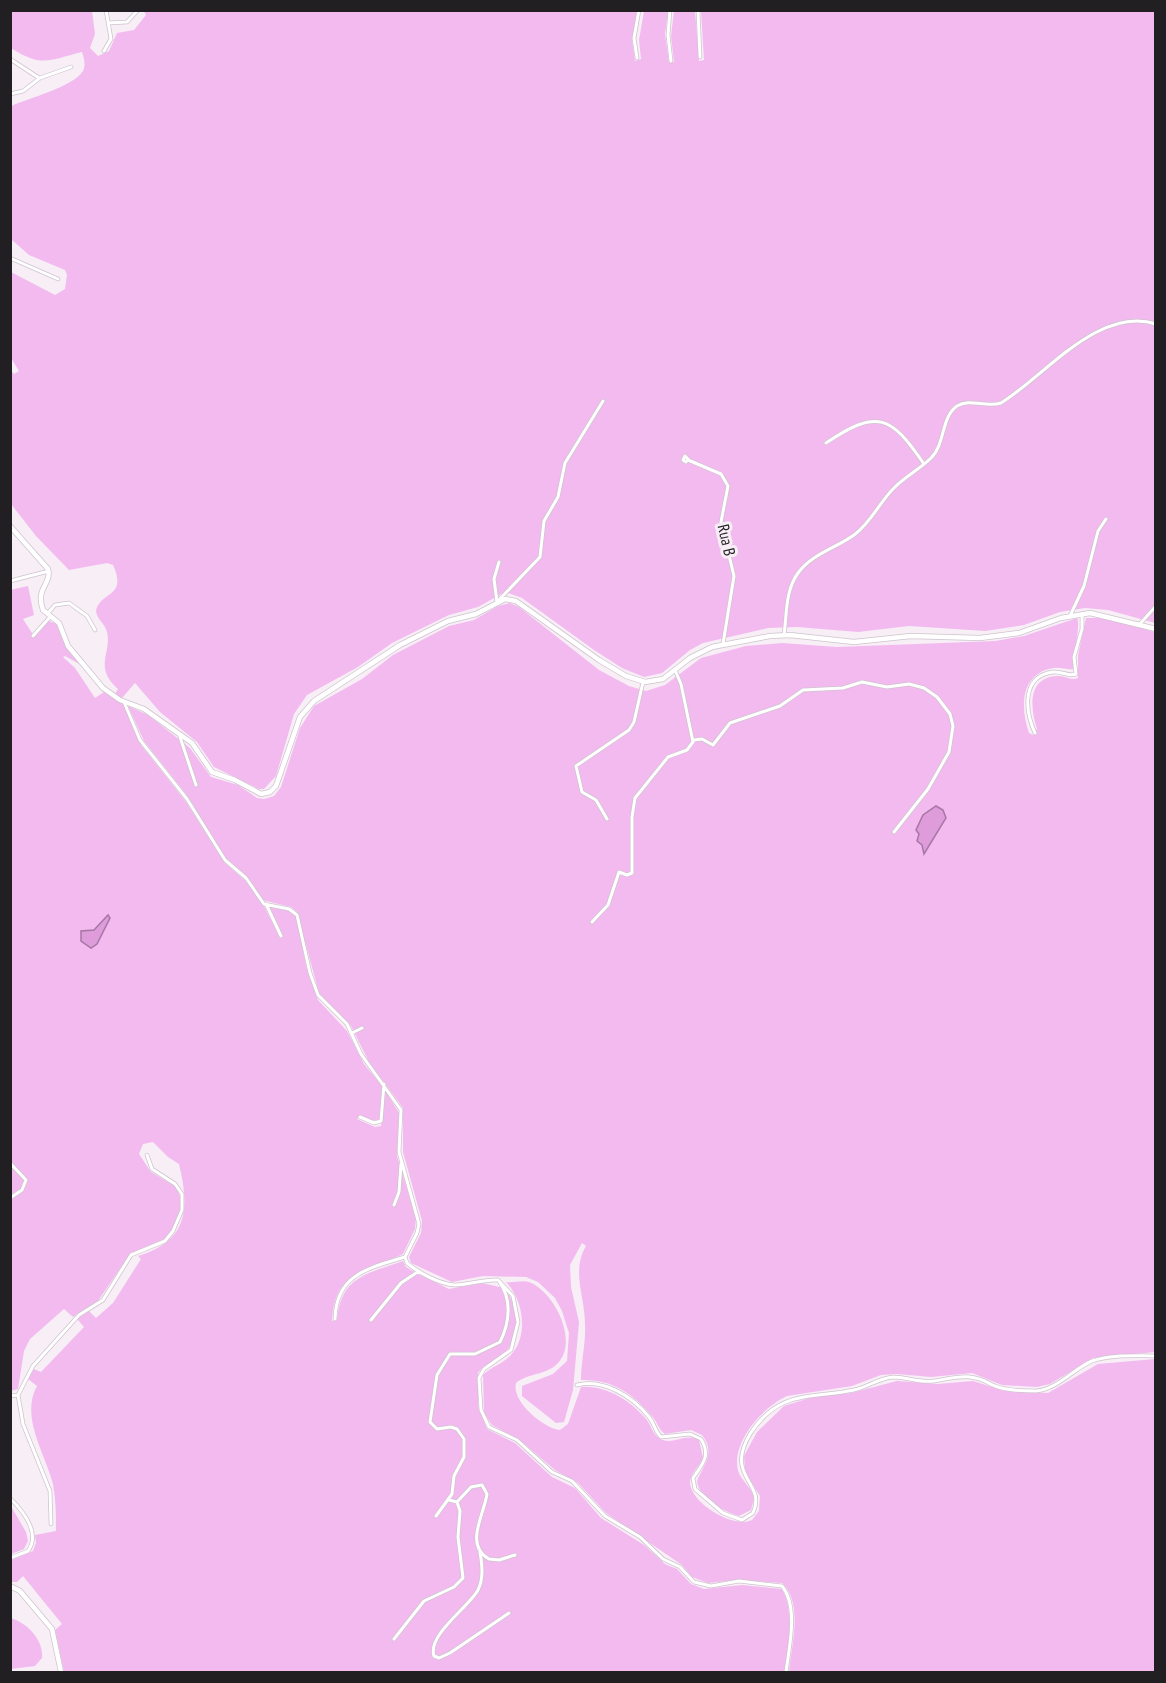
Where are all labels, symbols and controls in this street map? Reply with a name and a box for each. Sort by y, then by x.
street label: Rua B [714,522,740,558]

